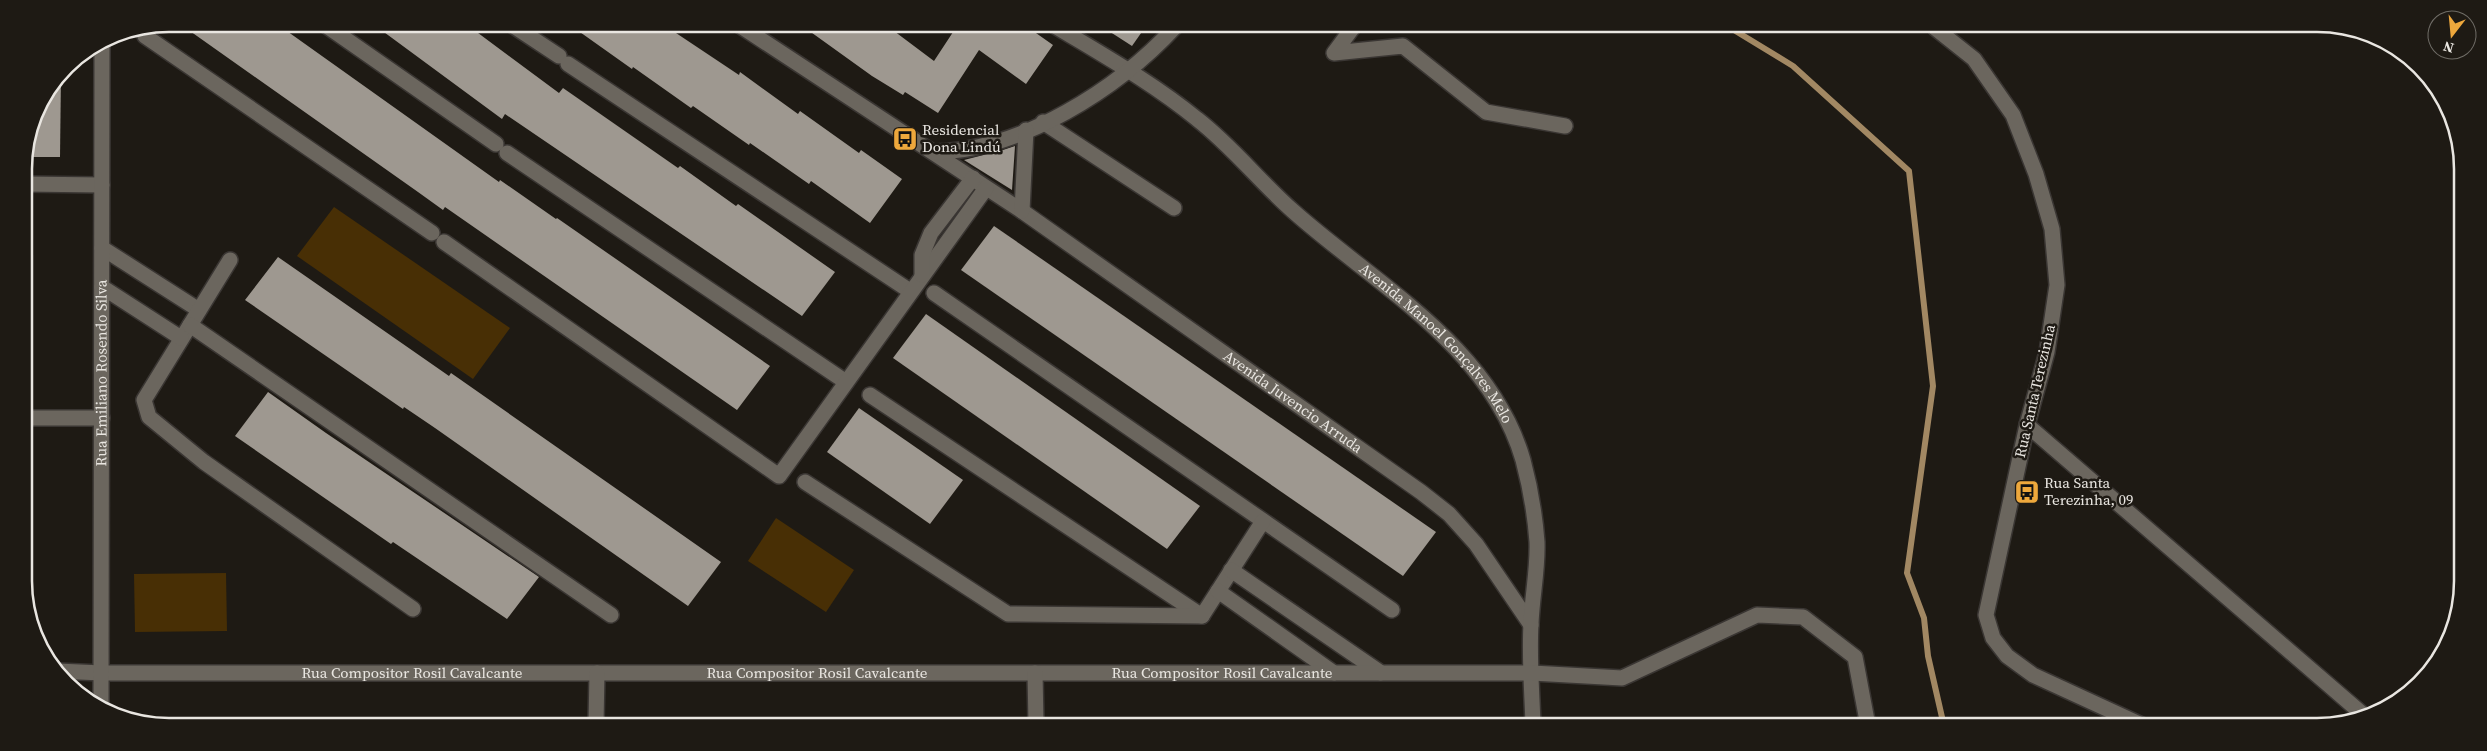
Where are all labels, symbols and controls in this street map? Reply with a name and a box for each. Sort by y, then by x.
north arrow [2427,10,2477,60]
text: N [2441,36,2456,59]
place label: Residencial Dona Lindú [922,119,1001,157]
bus stop icon: Residencial Dona Lindú [892,126,918,152]
street label: Avenida Manoel Gonçalves Melo [1355,258,1518,427]
street label: Rua Emiliano Rosendo Silva [90,279,112,466]
street label: Rua Santa Terezinha [2009,322,2060,460]
street label: Avenida Juvencio Arruda [1219,345,1367,458]
place label: Rua Santa Terezinha, 09 [2044,472,2134,510]
bus stop icon: Rua Santa Terezinha, 09 [2014,479,2040,505]
street label: Rua Compositor Rosil Cavalcante [301,662,523,683]
street label: Rua Compositor Rosil Cavalcante [706,662,928,683]
street label: Rua Compositor Rosil Cavalcante [1111,662,1333,683]

